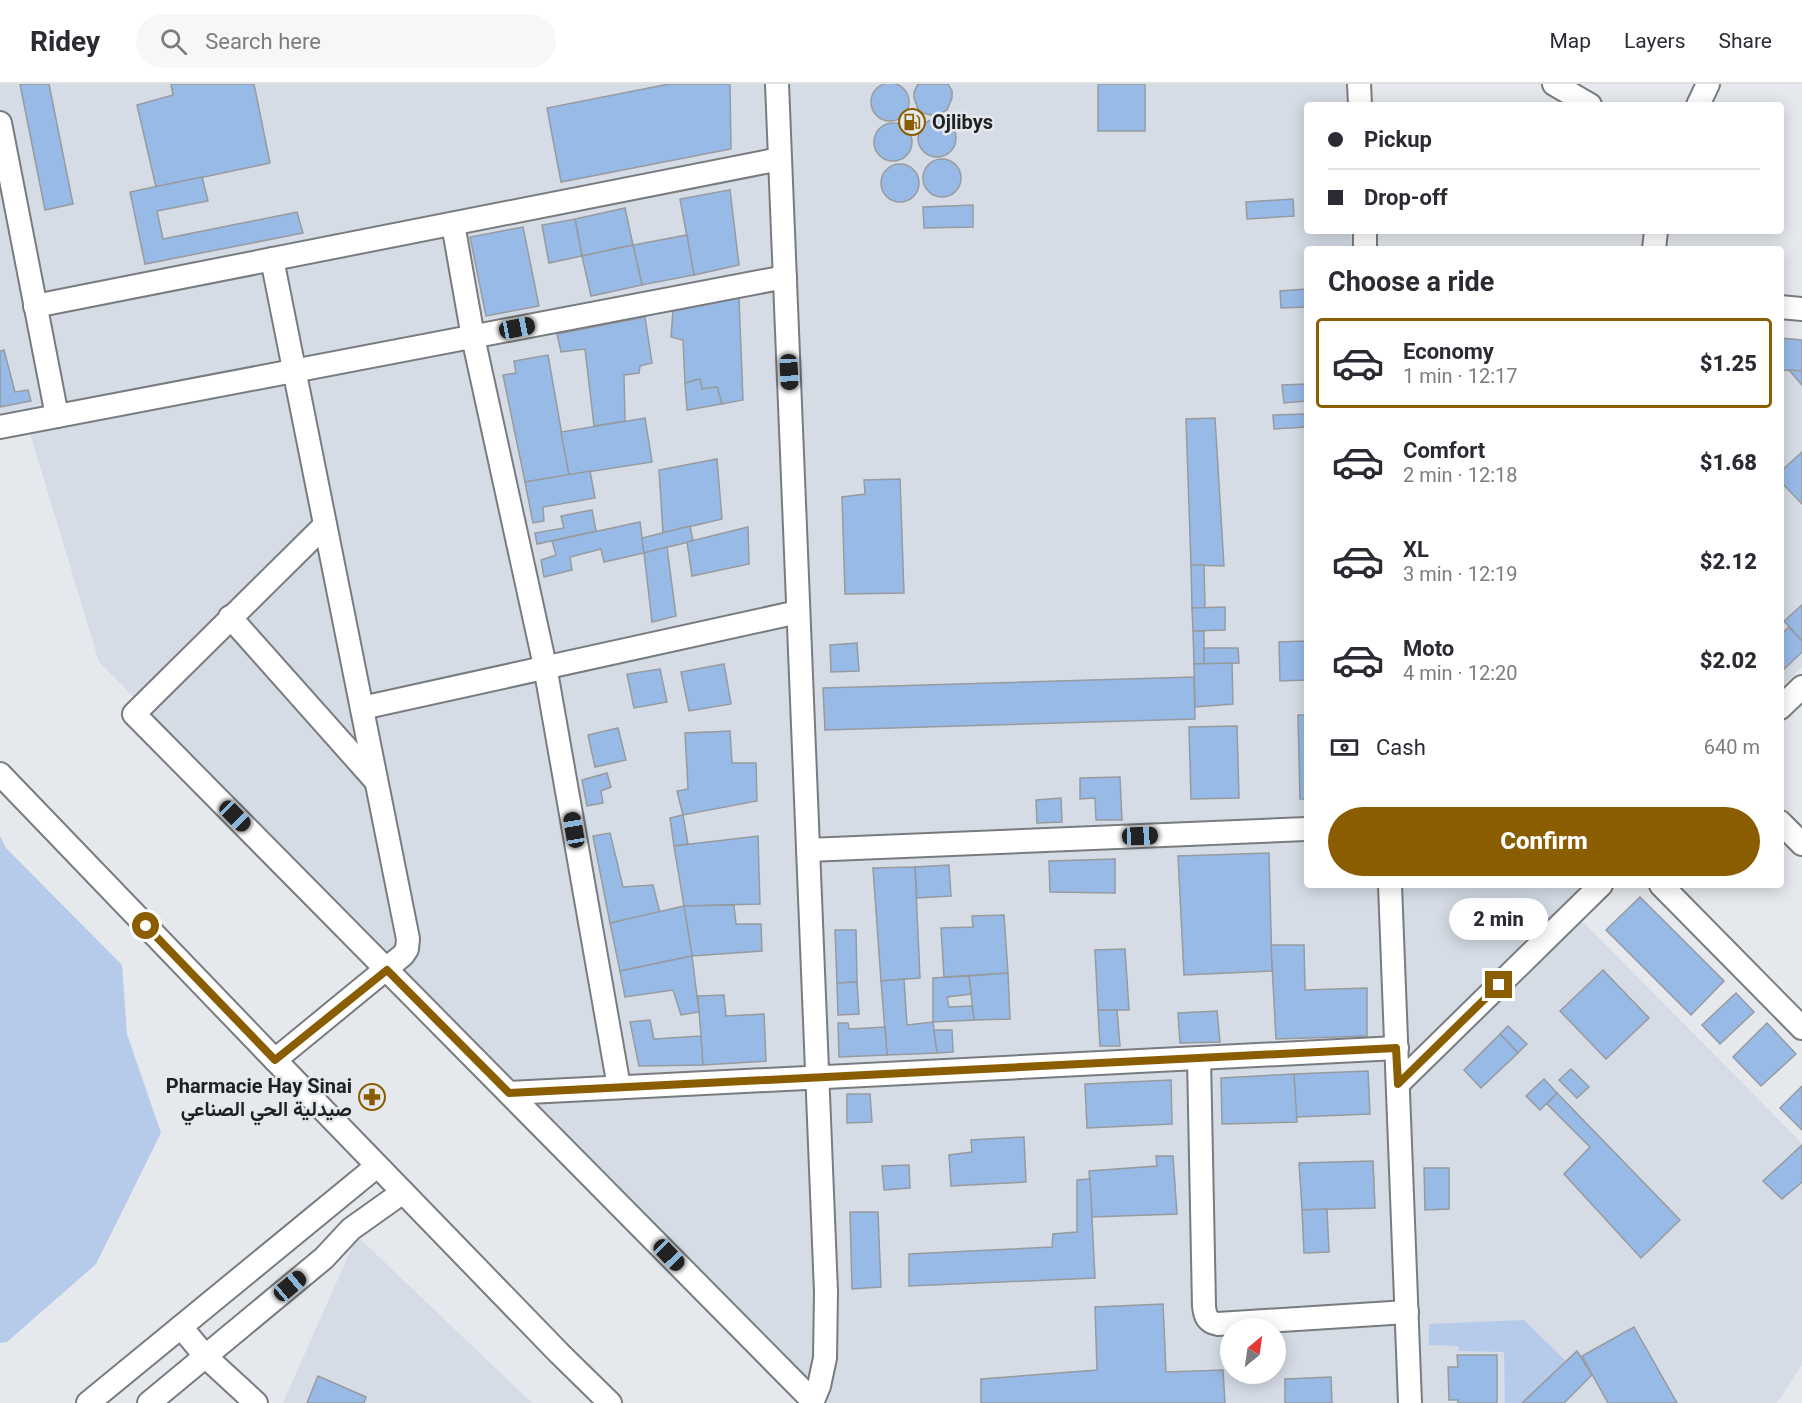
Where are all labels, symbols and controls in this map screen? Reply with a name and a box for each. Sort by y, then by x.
search box [136,14,556,68]
text: Ridey [30,25,100,58]
icon: search [157,25,190,58]
text: Search here [205,29,321,54]
text: Map [1549,29,1591,53]
text: Layers [1624,29,1685,53]
text: Share [1718,29,1772,53]
fuel station icon: Ojlibys [897,107,927,137]
place label: Ojlibys [932,110,993,134]
text: Pickup [1364,127,1432,152]
text: Drop-off [1364,185,1448,210]
text: Choose a ride [1328,266,1494,298]
car [498,316,536,340]
icon: car [1331,336,1385,390]
text: Economy [1403,339,1494,364]
text: $1.25 [1700,351,1757,376]
car [779,354,799,390]
text: 1 min · 12:17 [1403,364,1518,388]
icon: car [1331,435,1385,489]
text: Comfort [1403,438,1485,463]
text: $1.68 [1700,450,1757,475]
text: 2 min · 12:18 [1403,463,1518,487]
icon: car [1331,534,1385,588]
text: XL [1403,537,1429,562]
text: $2.12 [1700,549,1757,574]
text: 3 min · 12:19 [1403,562,1518,586]
icon: car [1331,633,1385,687]
text: Moto [1403,636,1454,661]
text: $2.02 [1700,648,1757,673]
text: 4 min · 12:20 [1403,661,1518,685]
icon: cash [1328,731,1361,764]
text: Cash [1376,735,1426,760]
text: 640 m [1704,735,1760,759]
car [216,797,254,835]
button: Confirm [1328,807,1760,876]
car [562,811,586,849]
car [1122,826,1158,846]
callout: 2 min [1450,898,1549,940]
text: 2 min [1473,907,1524,931]
route start [132,912,159,939]
route end [1485,971,1512,998]
place label: Pharmacie Hay Sinai صيدلية الحي الصناعي [166,1074,352,1126]
pharmacy icon: Pharmacie Hay Sinai صيدلية الحي الصناعي [357,1082,387,1112]
car [650,1236,688,1274]
car [270,1268,310,1304]
north arrow [1220,1318,1286,1384]
map controls [1220,1318,1286,1384]

